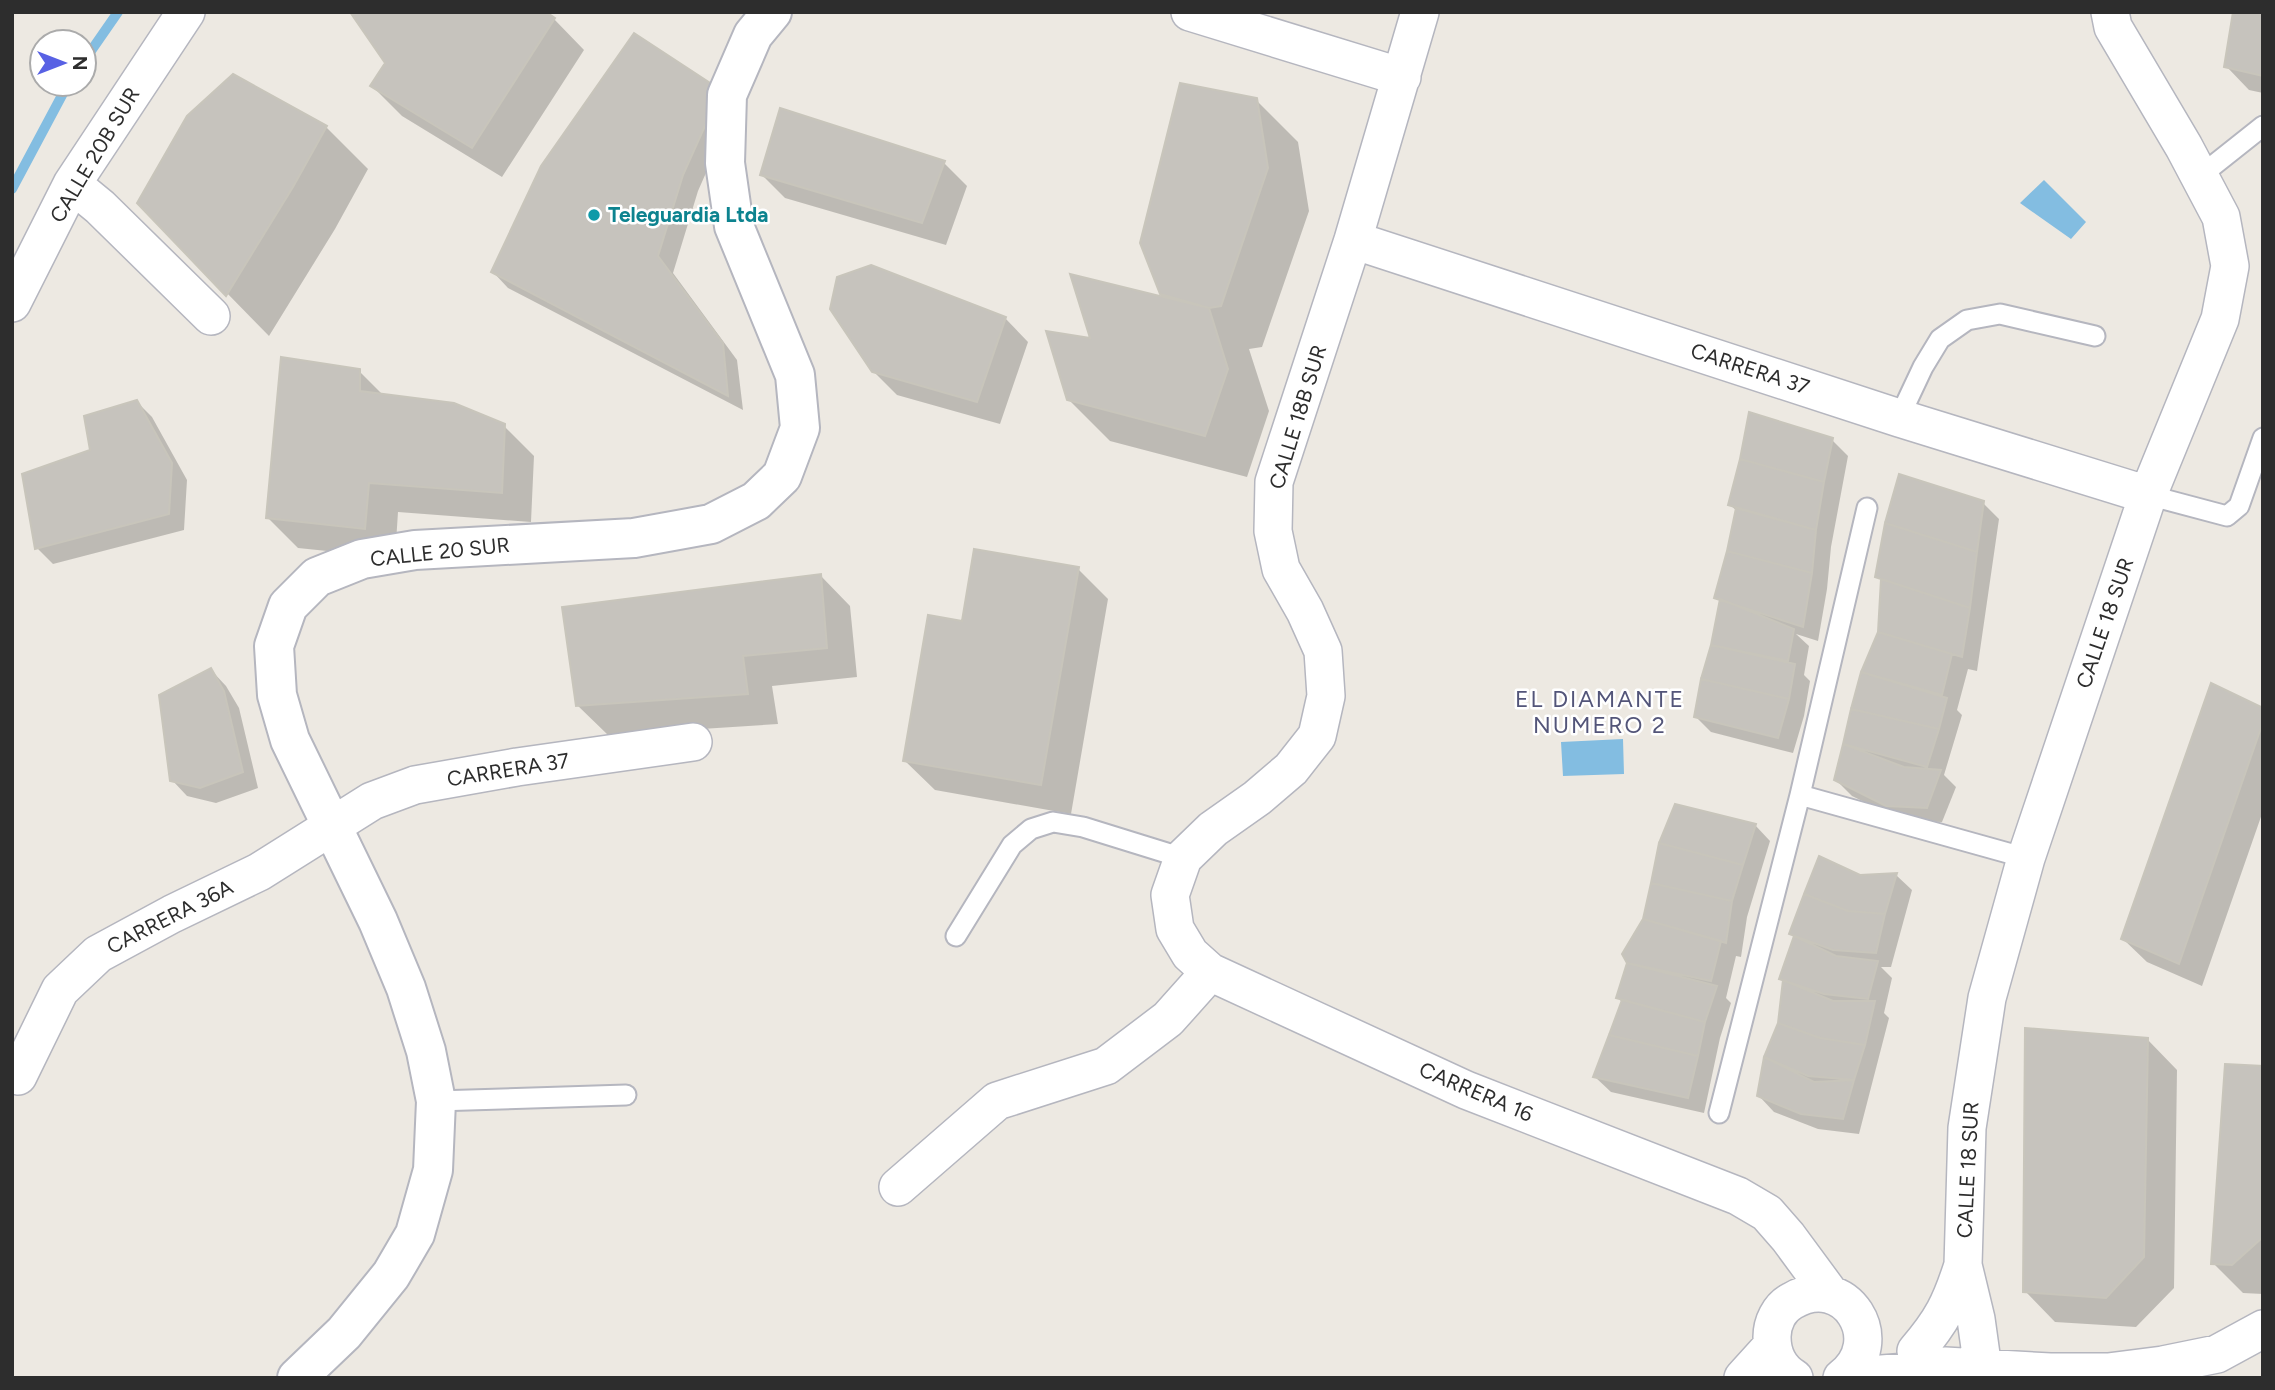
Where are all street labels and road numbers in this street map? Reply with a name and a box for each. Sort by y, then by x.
street label: CALLE 20B SUR [44,83,145,227]
street label: CARRERA 37 [1688,338,1813,399]
street label: CALLE 18B SUR [1264,342,1331,492]
street label: CALLE 20 SUR [369,532,511,571]
street label: CALLE 18 SUR [2070,554,2139,691]
street label: CARRERA 37 [445,748,571,792]
street label: CARRERA 36A [103,874,237,959]
street label: CARRERA 16 [1416,1056,1537,1127]
street label: CALLE 18 SUR [1951,1101,1984,1239]

